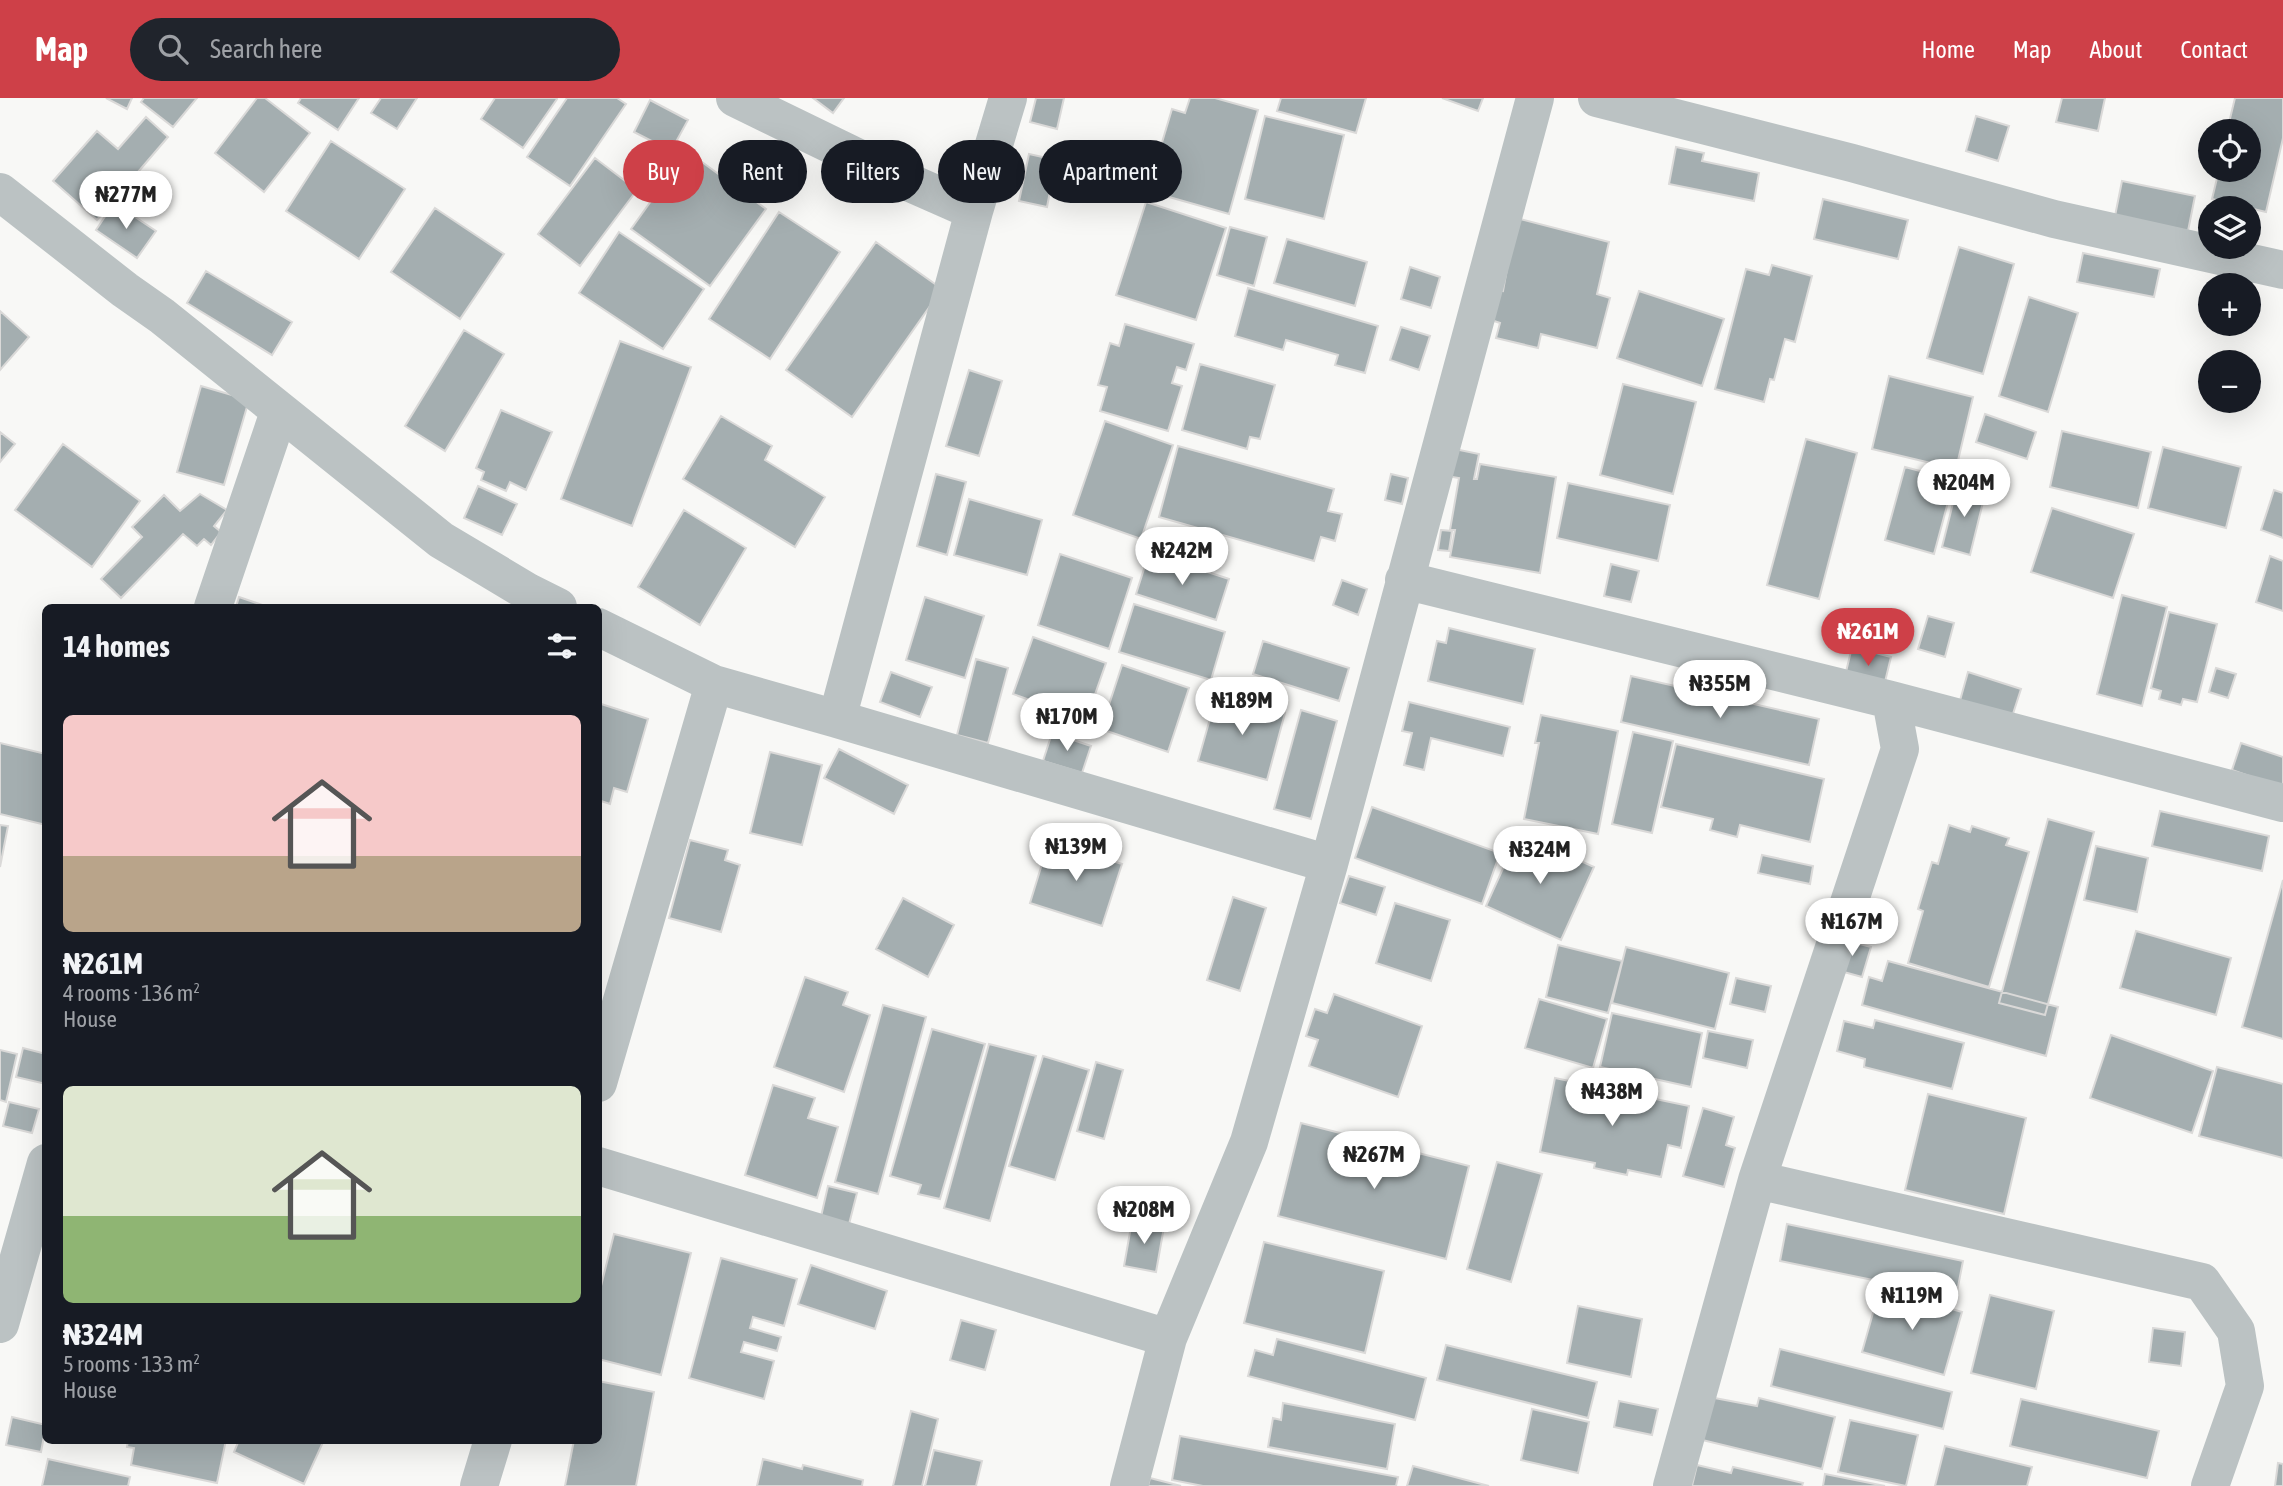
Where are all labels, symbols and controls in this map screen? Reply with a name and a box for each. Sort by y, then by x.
search box [130,18,620,81]
text: Map [35,30,88,68]
icon: search [154,30,192,68]
text: Search here [210,34,322,64]
text: Home [1921,36,1975,63]
text: Map [2013,36,2051,63]
text: About [2089,36,2142,63]
text: Contact [2180,36,2248,63]
map controls [2198,119,2261,413]
button: locate [2198,119,2261,182]
chip: Buy [623,140,704,203]
chip: Rent [718,140,807,203]
chip: Filters [821,140,924,203]
chip: New [938,140,1025,203]
chip: Apartment [1039,140,1182,203]
pin: ₦277M [77,172,175,231]
text: ₦277M [95,181,157,207]
button: layers [2198,196,2261,259]
button: + [2198,273,2261,336]
button: − [2198,350,2261,413]
pin: ₦204M [1915,460,2013,519]
text: ₦204M [1933,469,1995,495]
pin: ₦242M [1133,528,1231,587]
text: ₦242M [1151,537,1213,563]
pin: ₦261M [1819,608,1917,668]
text: ₦261M [1837,618,1899,644]
icon: filters [543,627,581,665]
text: 14 homes [63,629,170,663]
pin: ₦355M [1671,660,1769,720]
text: ₦355M [1689,670,1751,696]
pin: ₦189M [1193,678,1291,737]
text: ₦189M [1211,687,1273,713]
pin: ₦170M [1018,694,1116,753]
text: ₦170M [1036,703,1098,729]
icon: home [259,761,385,887]
pin: ₦139M [1027,824,1125,883]
pin: ₦324M [1491,826,1589,886]
text: ₦139M [1045,833,1107,859]
text: ₦324M [1509,836,1571,862]
pin: ₦167M [1803,898,1901,958]
text: ₦167M [1821,908,1883,934]
text: ₦261M [63,946,143,980]
text: 4 rooms · 136 m² [63,980,200,1006]
text: House [63,1006,117,1032]
pin: ₦438M [1563,1068,1661,1128]
text: ₦438M [1581,1078,1643,1104]
icon: home [259,1132,385,1258]
pin: ₦267M [1325,1132,1423,1191]
text: ₦267M [1343,1141,1405,1167]
pin: ₦208M [1095,1186,1193,1246]
text: ₦208M [1113,1196,1175,1222]
pin: ₦119M [1863,1272,1961,1332]
text: ₦119M [1881,1282,1943,1308]
text: ₦324M [63,1317,143,1351]
text: 5 rooms · 133 m² [63,1351,200,1377]
text: House [63,1377,117,1403]

